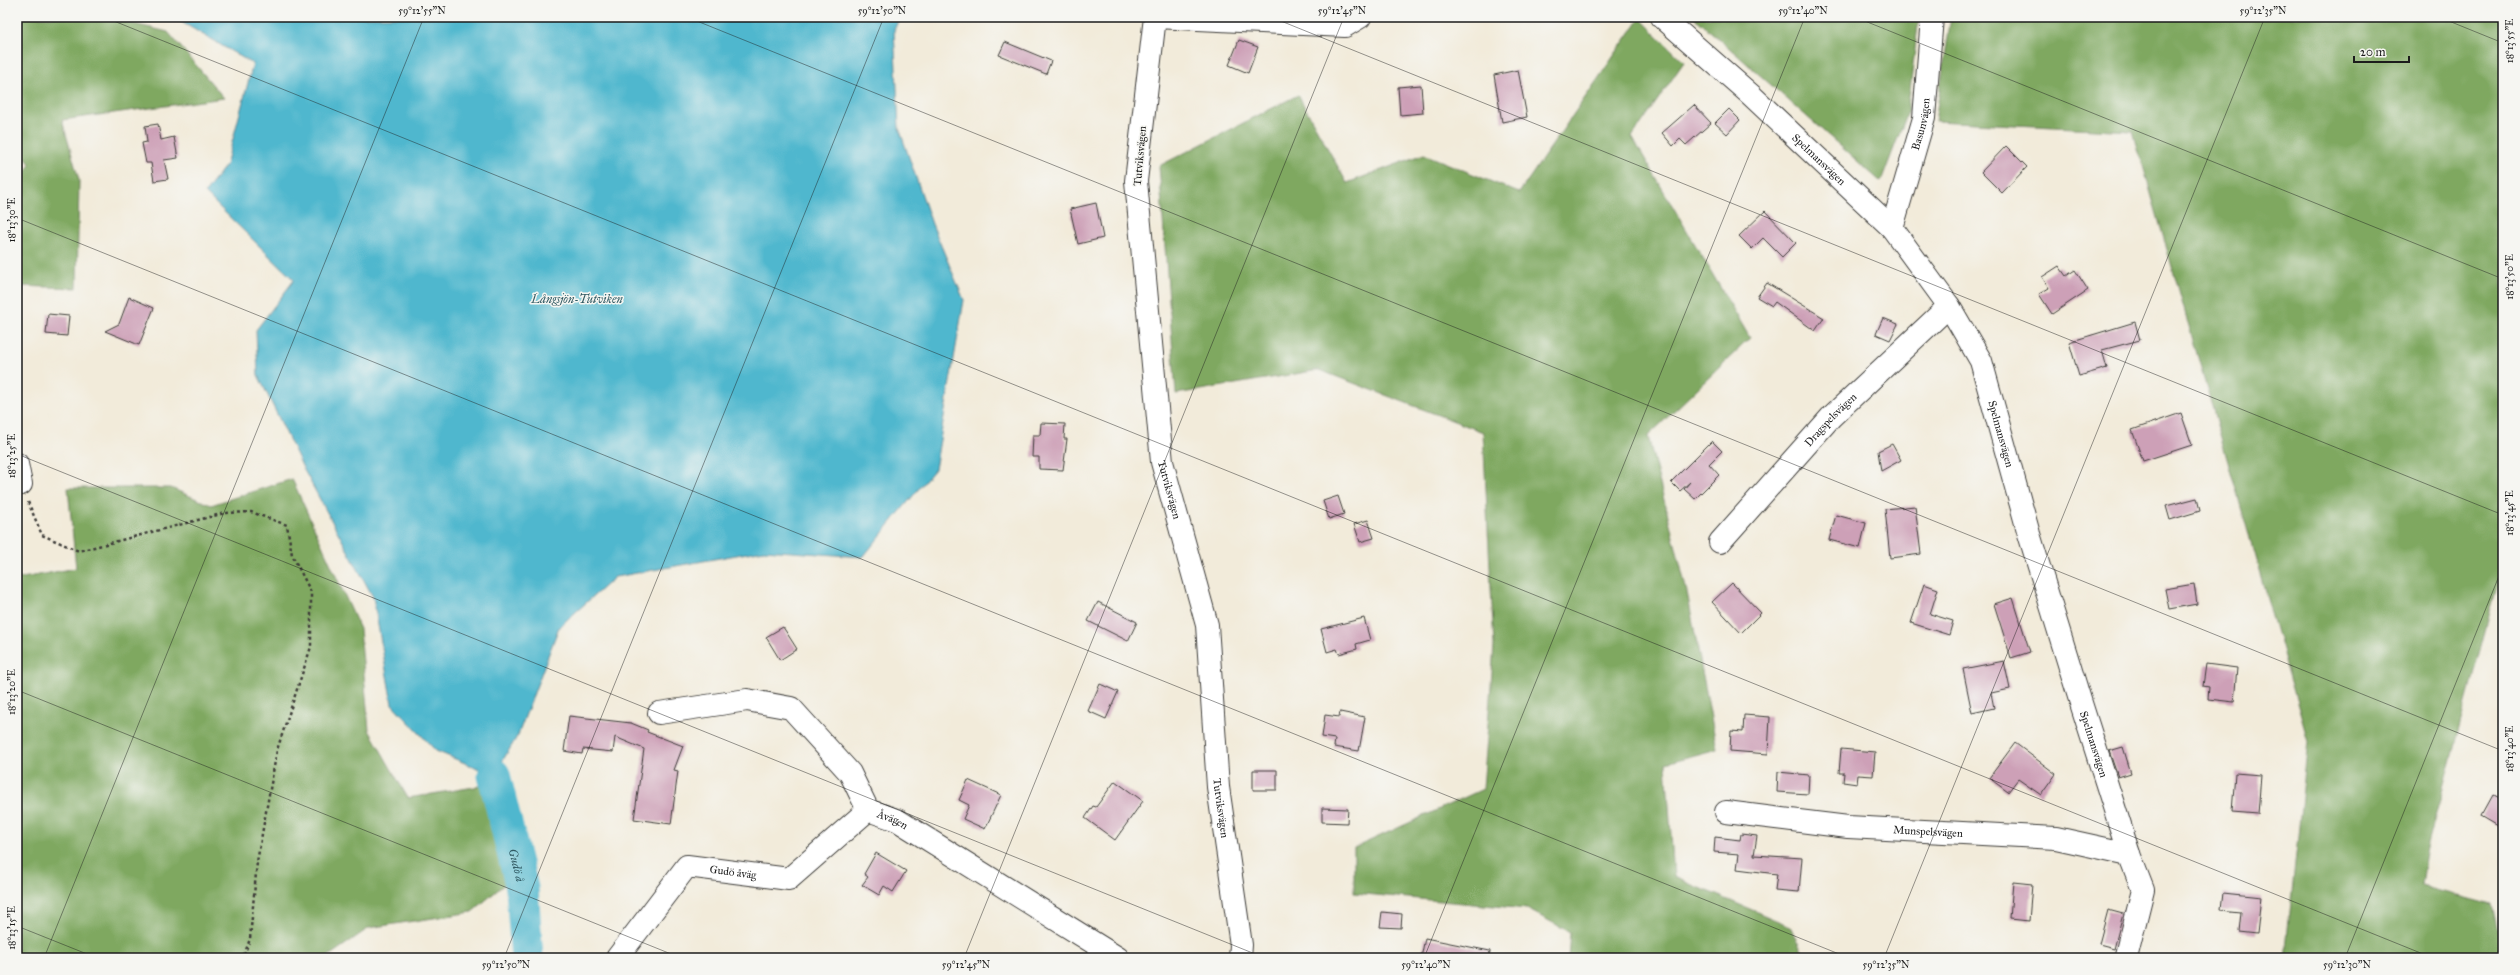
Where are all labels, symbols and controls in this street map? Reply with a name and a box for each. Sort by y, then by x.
text: 59°12'55"N [398,5,446,17]
text: 59°12'50"N [858,5,907,17]
text: 59°12'45"N [1318,5,1367,17]
text: 59°12'40"N [1778,5,1828,17]
text: 59°12'35"N [2240,5,2287,17]
text: 18°13'55"E [2504,19,2516,63]
scale bar [2354,38,2409,64]
text: 20 m [2360,45,2386,59]
street label: Basunvägen [1908,97,1932,152]
street label: Tutviksvägen [1131,125,1149,187]
street label: Spelmansvägen [1790,131,1849,188]
text: 18°13'30"E [6,198,18,242]
text: 18°13'50"E [2504,254,2516,300]
water label: Långsjön-Tutviken [530,292,623,307]
street label: Dragspelsvägen [1802,390,1859,449]
street label: Spelmansvägen [1986,399,2017,469]
text: 18°13'25"E [6,434,18,478]
street label: Tutviksvägen [1155,459,1184,520]
text: 18°13'45"E [2504,490,2516,536]
text: 18°13'20"E [6,669,18,715]
street label: Spelmansvägen [2077,709,2111,779]
text: 18°13'40"E [2504,726,2516,772]
street label: Tutviksvägen [1211,778,1232,839]
street label: Åvägen [874,807,911,832]
street label: Munspelsvägen [1893,823,1963,840]
water label: Gudö å [506,847,527,884]
street label: Gudö åväg [709,862,758,881]
text: 18°13'15"E [6,906,18,950]
text: 59°12'50"N [482,959,531,971]
text: 59°12'45"N [942,959,991,971]
text: 59°12'40"N [1401,959,1451,971]
text: 59°12'35"N [1863,959,1910,971]
text: 59°12'30"N [2323,959,2372,971]

